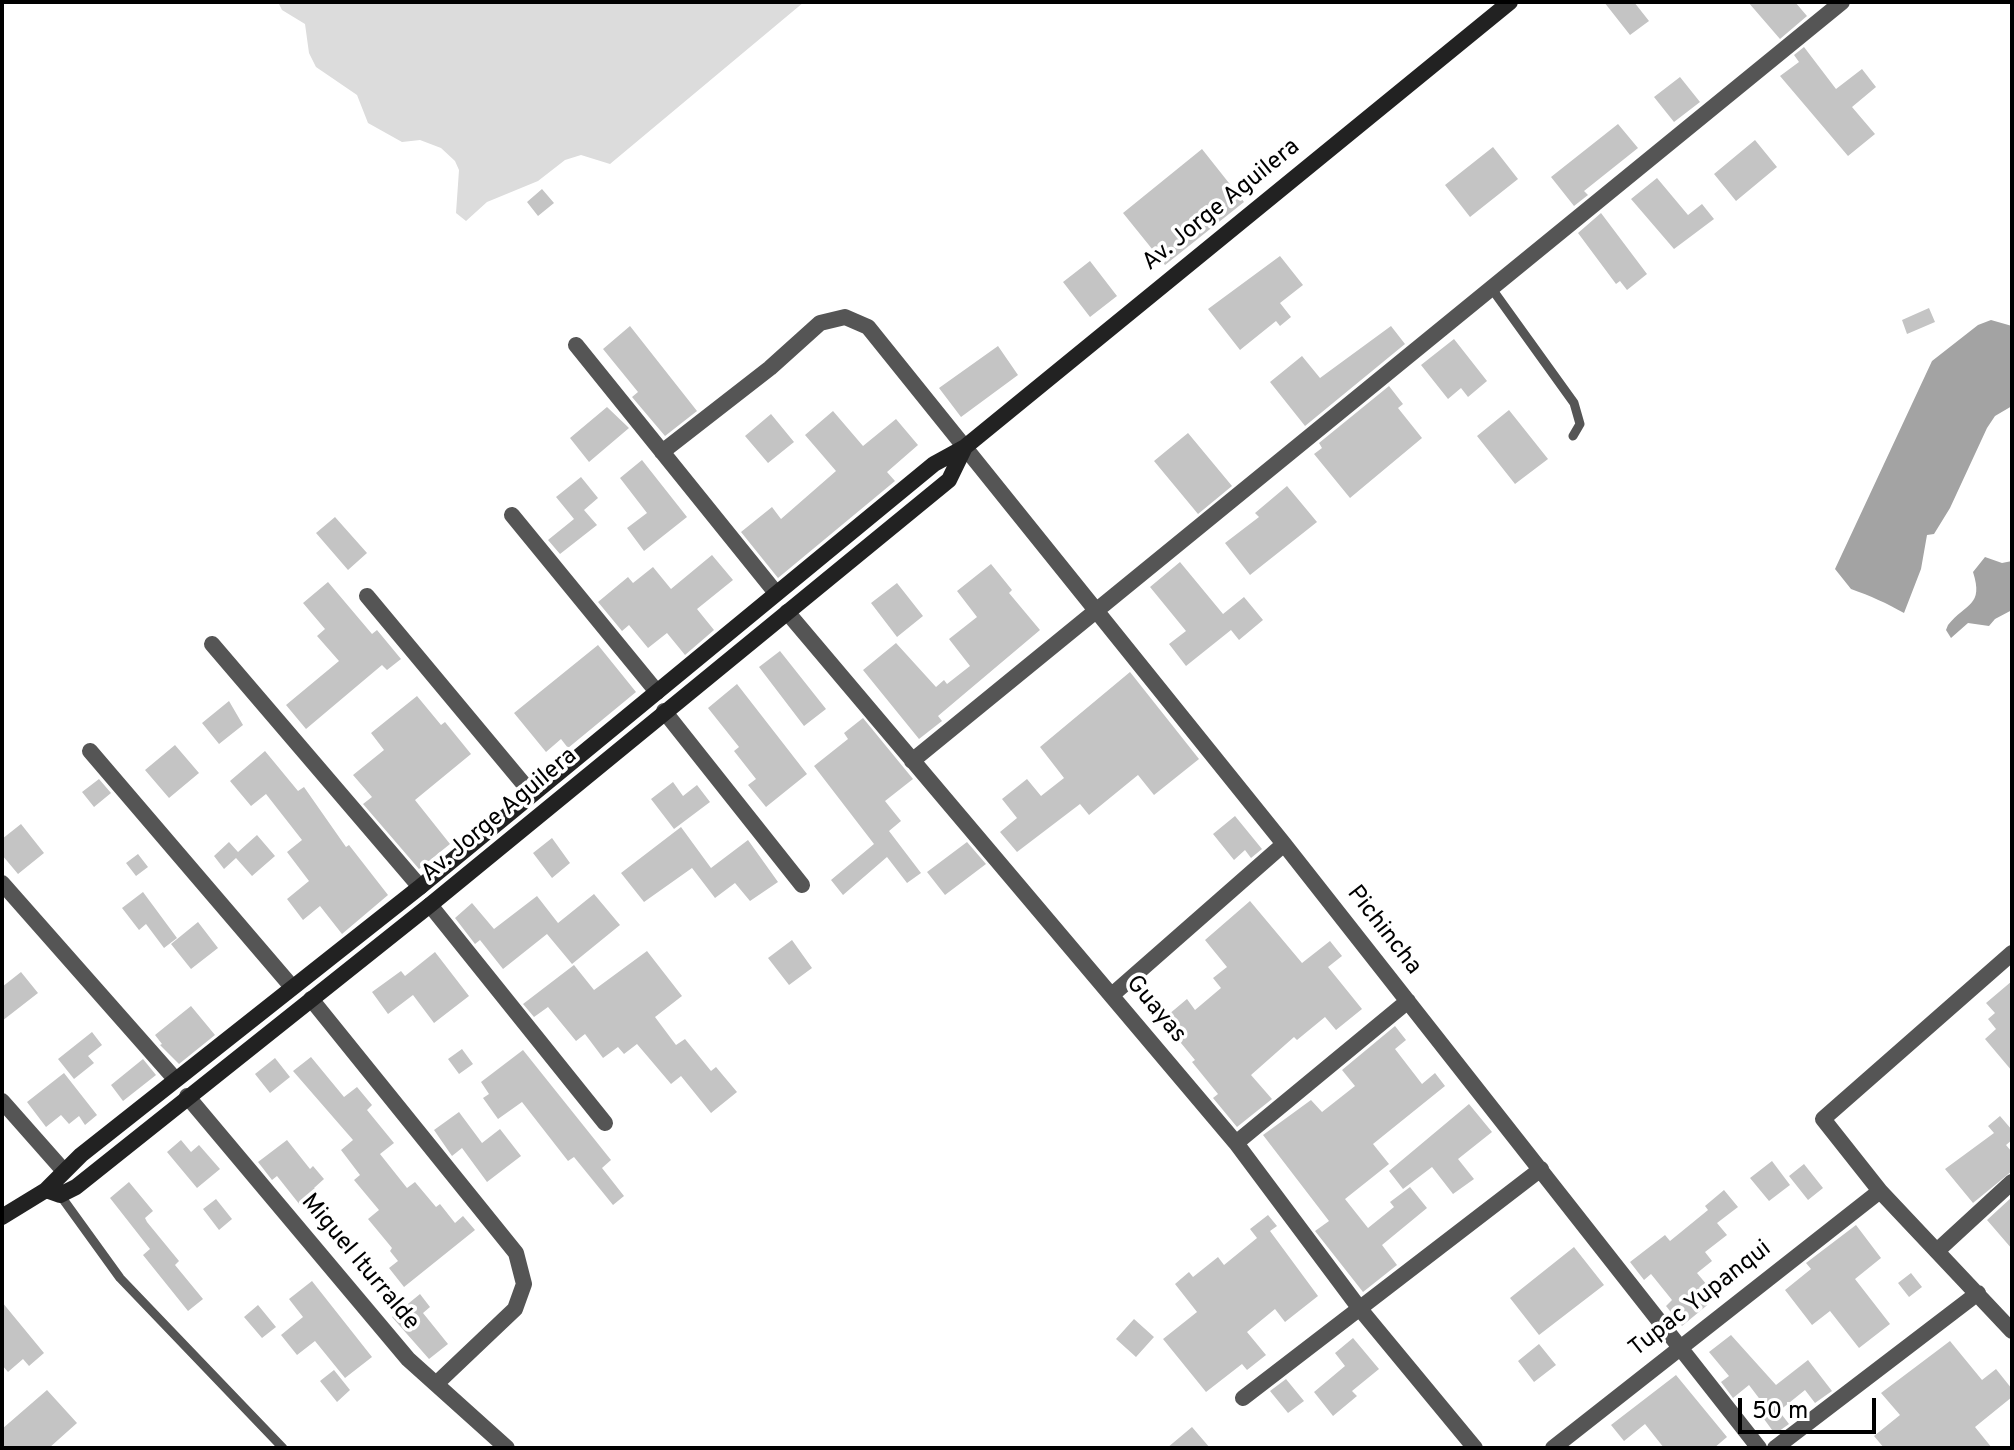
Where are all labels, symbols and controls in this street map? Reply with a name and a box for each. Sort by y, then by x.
street label: Av. Jorge Aguilera [1138,134,1306,278]
street label: Av. Jorge Aguilera [416,743,584,889]
street label: Pichincha [1339,881,1427,981]
street label: Guayas [1119,971,1191,1049]
street label: Miguel Iturralde [294,1189,424,1337]
street label: Tupac Yupanqui [1624,1236,1778,1364]
scale bar [1742,1382,1880,1432]
text: 50 m [1752,1397,1808,1427]

